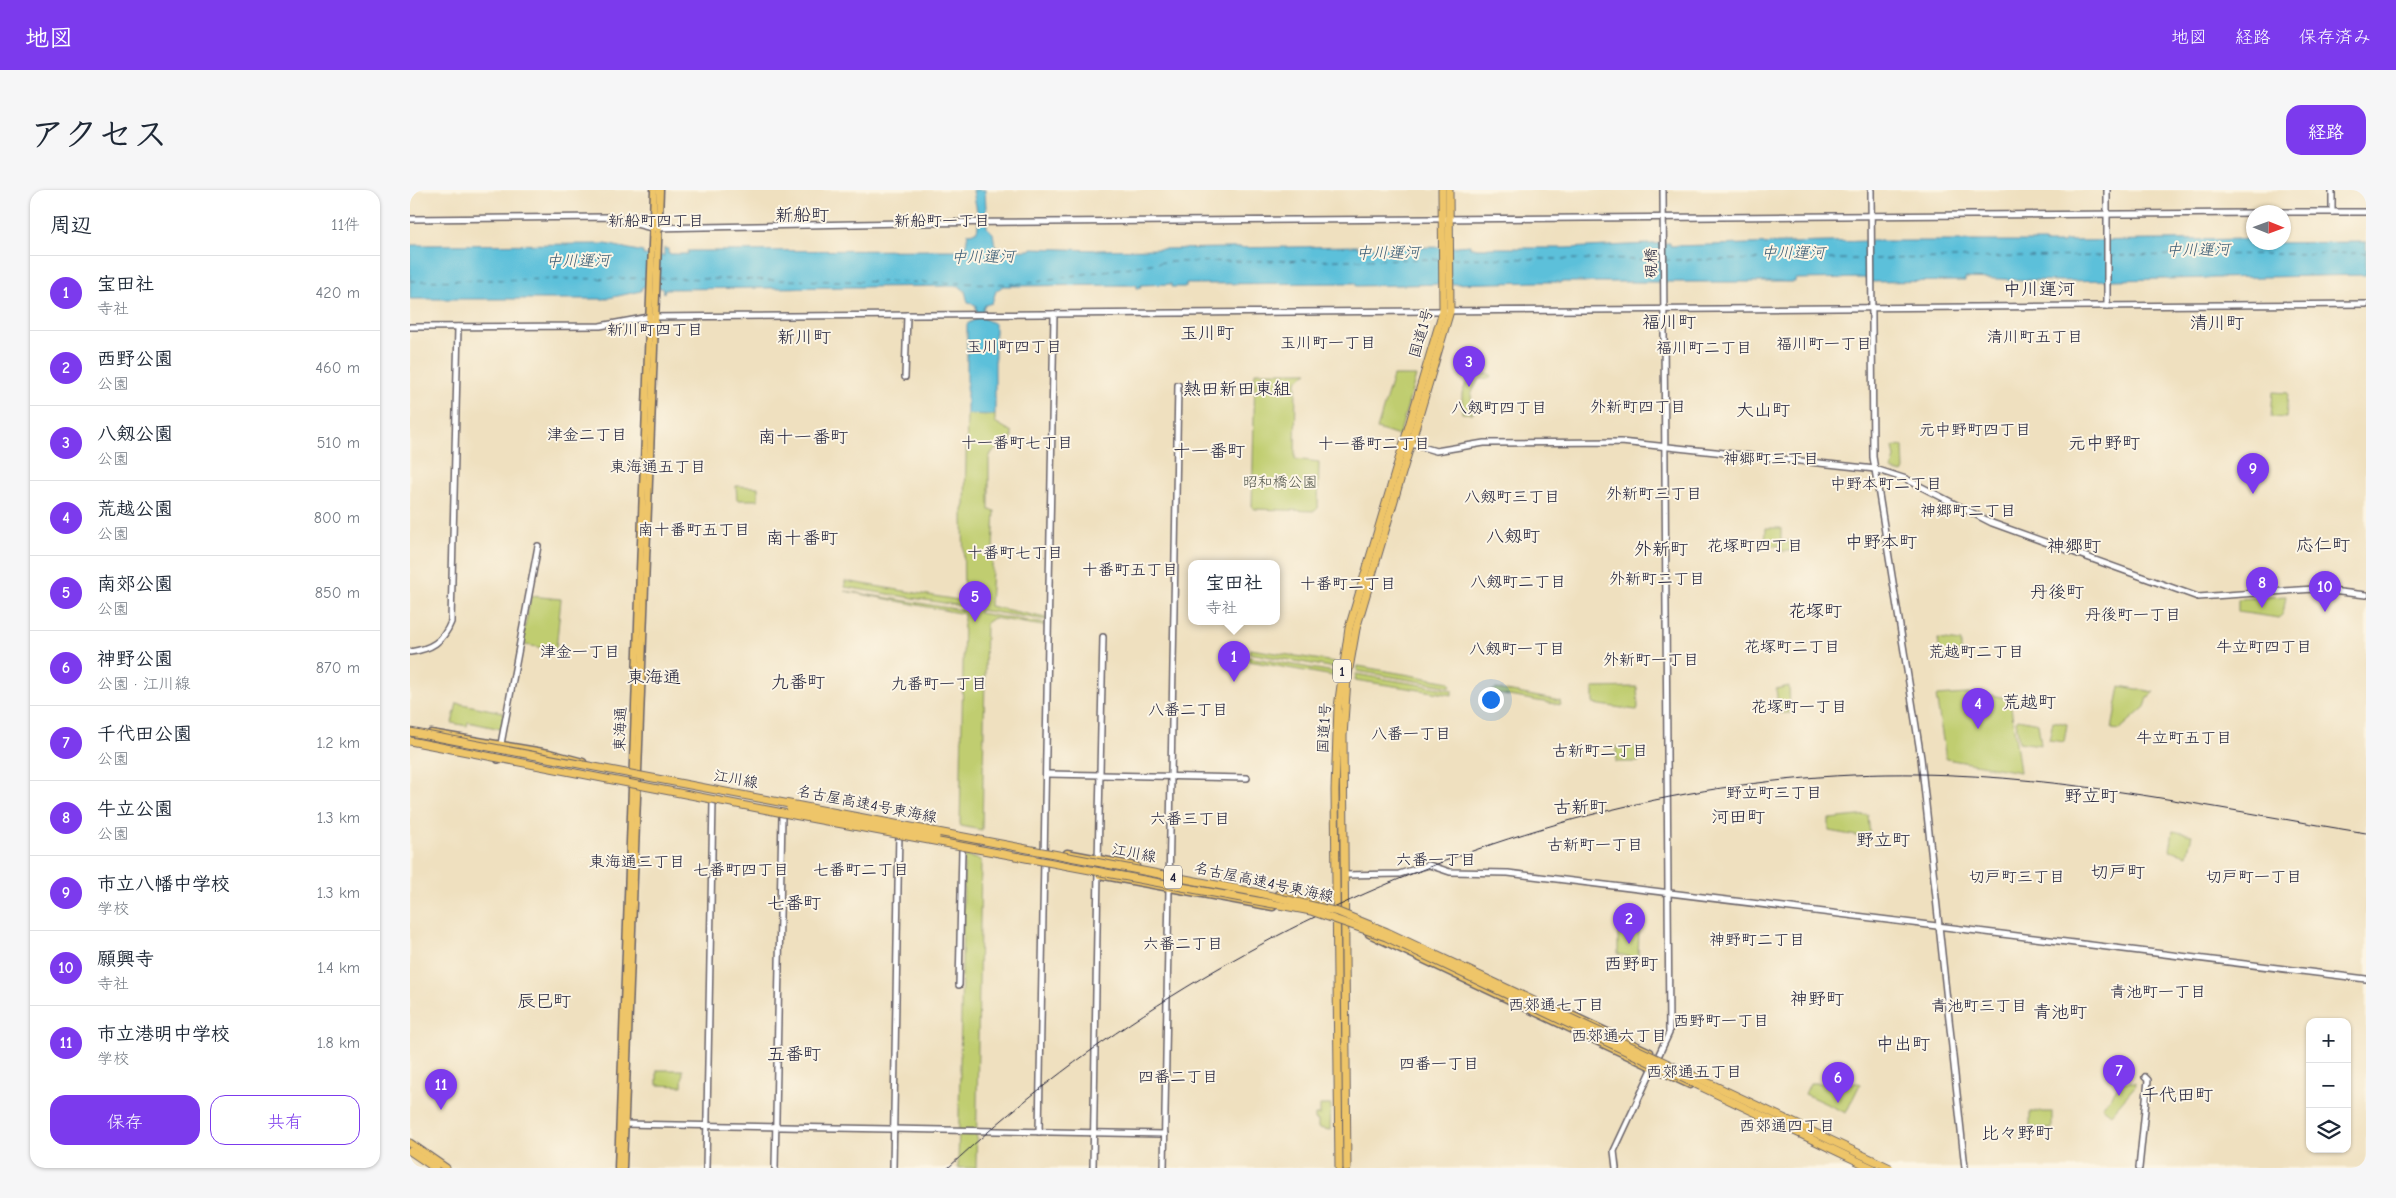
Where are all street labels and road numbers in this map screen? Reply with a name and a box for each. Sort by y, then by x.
street label: 硯橋 [1642,248,1660,278]
street label: 国道1号 [1405,306,1437,360]
road number: 1 [1333,660,1351,682]
street label: 国道1号 [1314,702,1334,754]
street label: 東海通 [610,706,630,752]
street label: 江川線 [712,766,760,792]
street label: 名古屋高速4号東海線 [795,782,939,826]
street label: 江川線 [1110,840,1158,866]
street label: 名古屋高速4号東海線 [1193,858,1335,906]
road number: 4 [1164,866,1182,889]

